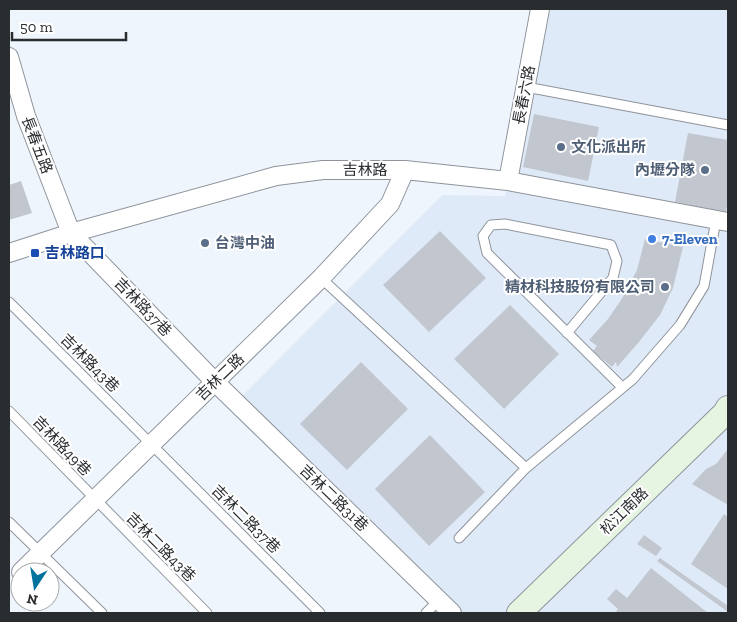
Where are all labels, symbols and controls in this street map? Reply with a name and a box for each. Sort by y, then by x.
scale bar [12,10,126,42]
text: 50 m [20,18,53,36]
street label: 長春六路 [509,64,539,126]
street label: 長春五路 [18,114,56,176]
place label: 文化派出所 [571,138,646,156]
marker: 文化派出所 [555,141,567,153]
street label: 吉林路 [342,161,388,179]
place label: 內壢分隊 [635,161,695,179]
marker: 內壢分隊 [699,164,711,176]
place label: 7-Eleven [662,230,718,248]
marker: 7-Eleven [646,233,658,245]
place label: 台灣中油 [215,234,275,252]
marker: 台灣中油 [199,237,211,249]
place label: 吉林路口 [45,244,105,262]
marker: 吉林路口 [29,247,41,259]
street label: 吉林路37巷 [111,274,175,340]
place label: 精材科技股份有限公司 [505,278,655,296]
marker: 精材科技股份有限公司 [659,281,671,293]
street label: 吉林路43巷 [57,330,123,396]
street label: 吉林二路 [192,350,248,404]
street label: 吉林路49巷 [29,412,95,480]
street label: 吉林二路31巷 [296,461,372,535]
street label: 吉林二路37巷 [208,481,284,557]
street label: 松江南路 [596,484,652,538]
street label: 吉林二路43巷 [123,509,199,585]
north arrow [10,562,60,612]
text: N [25,590,39,609]

